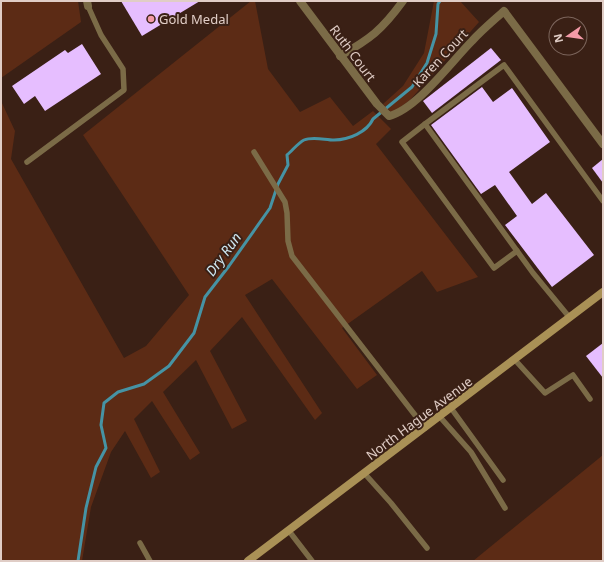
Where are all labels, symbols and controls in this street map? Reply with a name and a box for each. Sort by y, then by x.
place label: Gold Medal [159,10,229,28]
marker: Gold Medal [146,14,156,24]
north arrow [548,16,588,56]
street label: Ruth Court [326,21,380,85]
street label: Karen Court [408,25,472,91]
text: N [549,32,566,44]
water label: Dry Run [201,228,245,280]
street label: North Hague Avenue [362,372,476,464]

